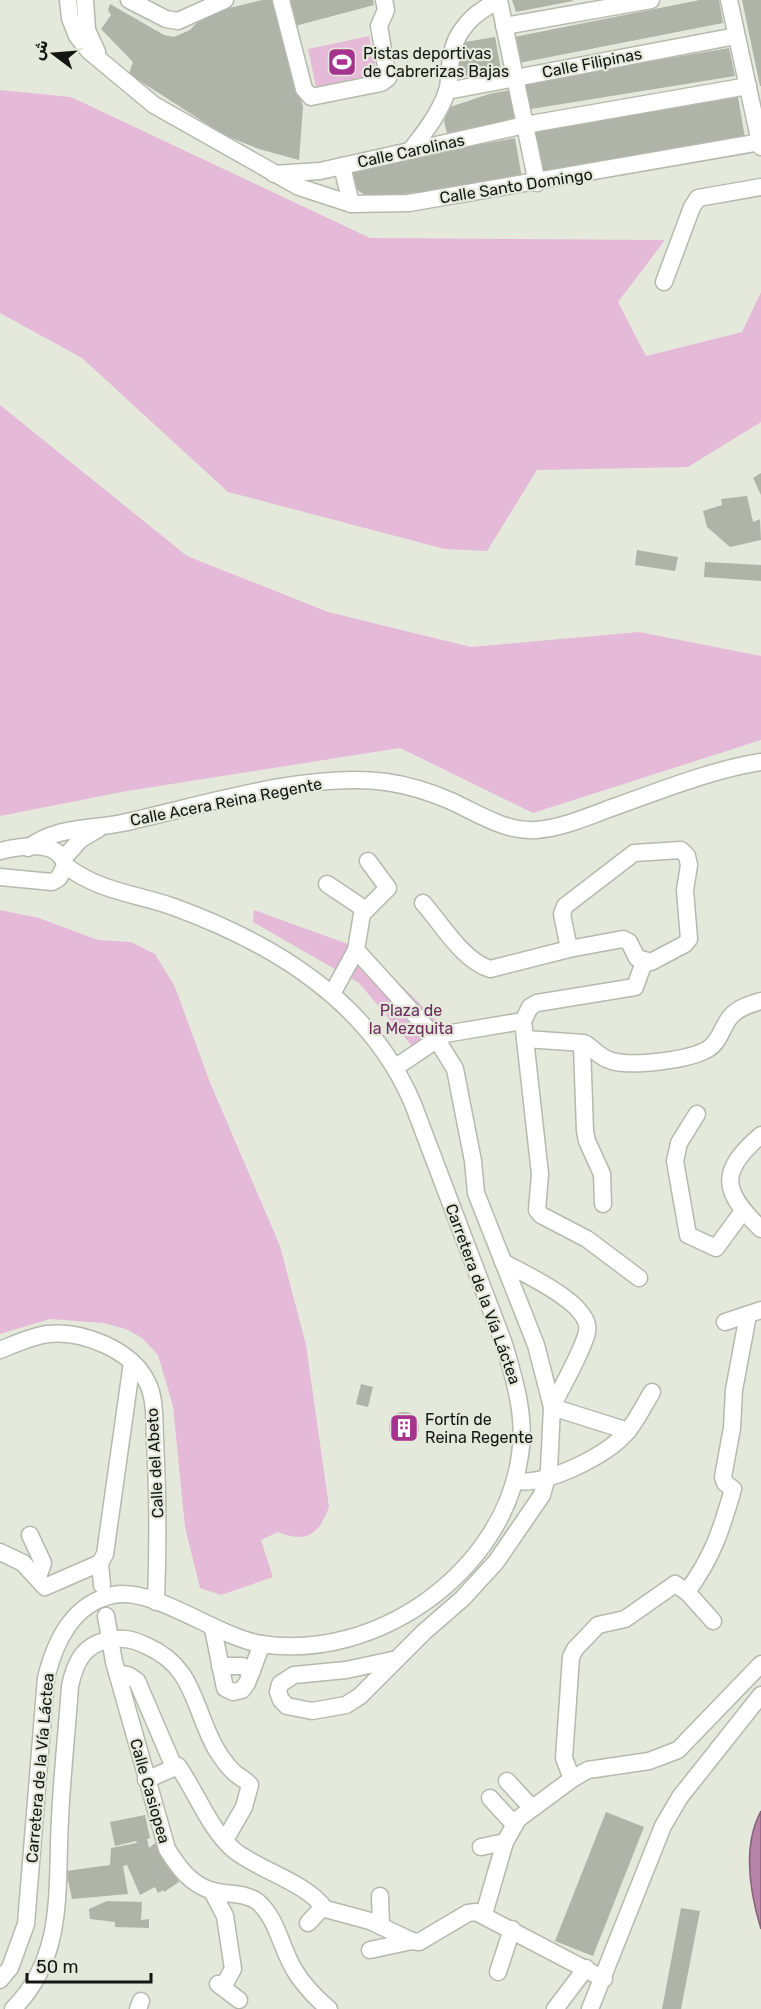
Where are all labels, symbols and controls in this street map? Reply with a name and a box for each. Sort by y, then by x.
north arrow [24,24,84,84]
text: ش [28,38,52,62]
place label: Pistas deportivas de Cabrerizas Bajas [363,44,509,81]
street label: Calle Filipinas [541,44,643,82]
sports icon: Pistas deportivas de Cabrerizas Bajas [326,46,358,78]
street label: Calle Carolinas [356,130,466,172]
street label: Calle Santo Domingo [438,165,594,207]
street label: Calle Acera Reina Regente [128,774,324,830]
park label: Plaza de la Mezquita [369,1001,453,1038]
street label: Carretera de la Vía Láctea [441,1201,525,1387]
street label: Calle del Abeto [143,1407,167,1519]
place label: Fortín de Reina Regente [425,1410,533,1447]
building icon: Fortín de Reina Regente [388,1412,420,1444]
street label: Carretera de la Vía Láctea [22,1672,58,1864]
street label: Calle Casiopea [126,1736,174,1846]
scale bar [27,1946,152,1984]
text: 50 m [36,1956,79,1978]

